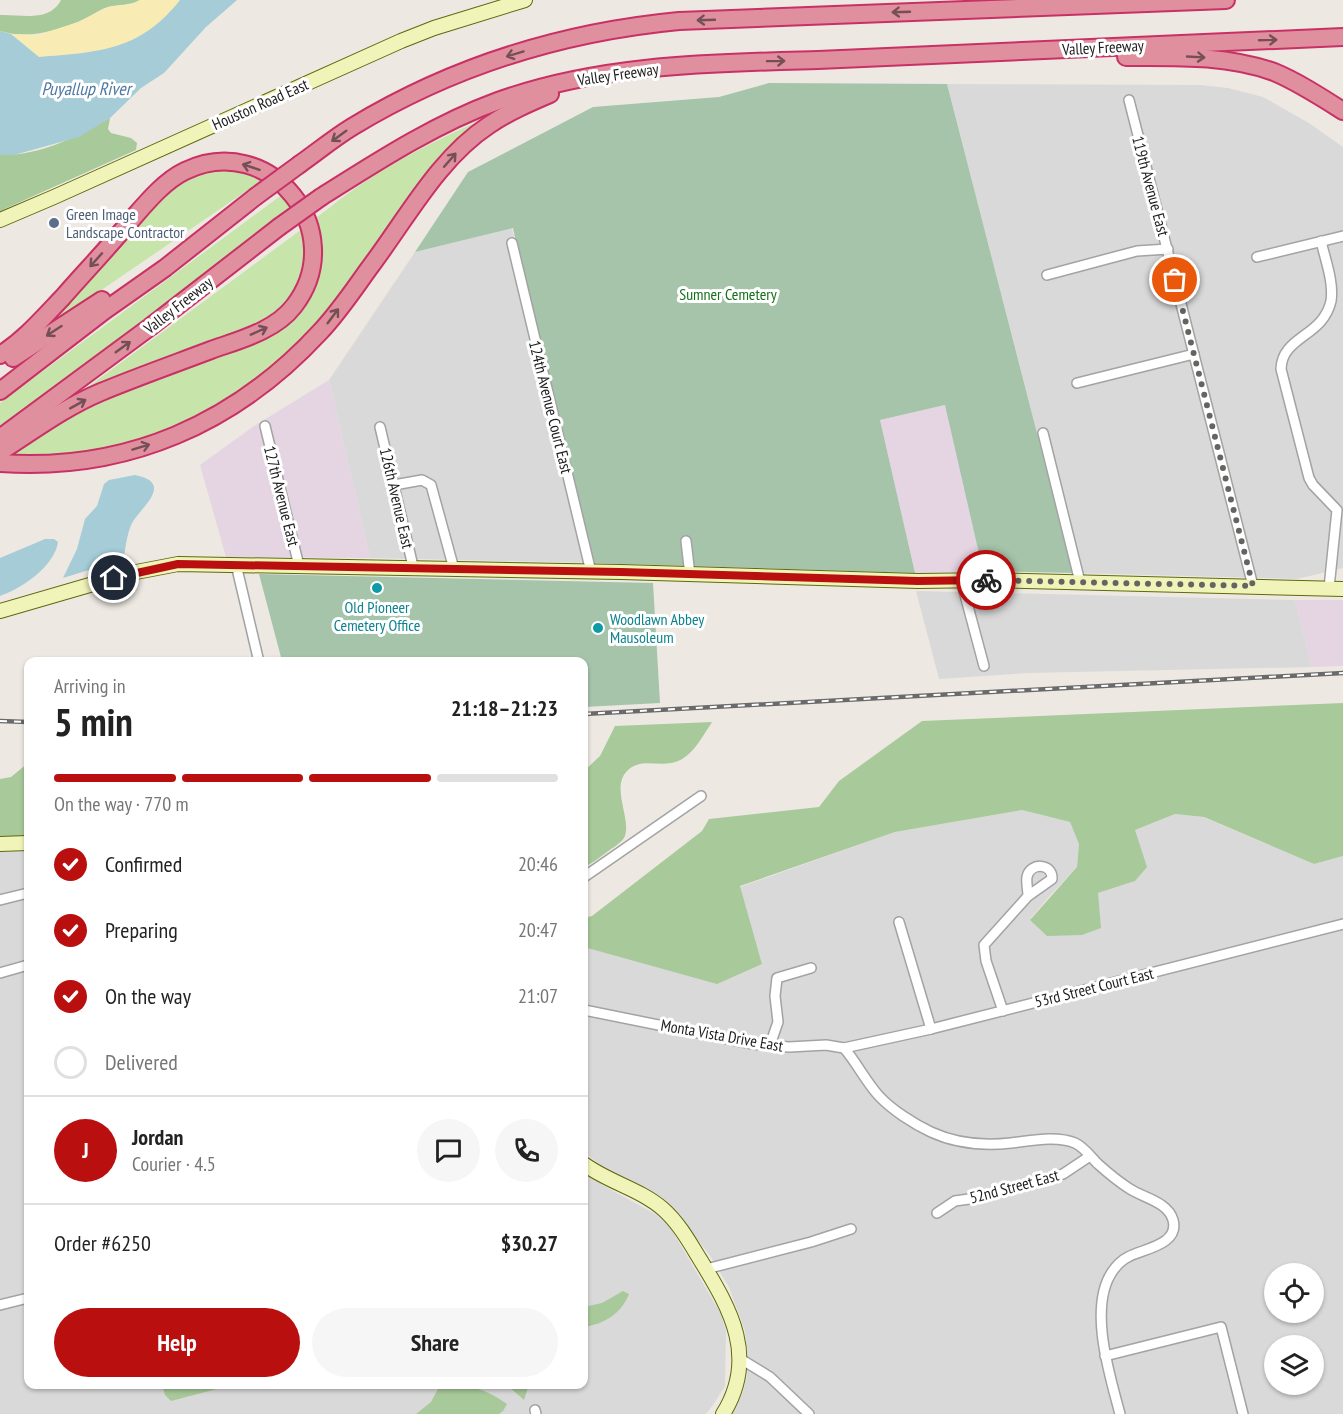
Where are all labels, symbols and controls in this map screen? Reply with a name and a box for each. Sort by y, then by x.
one-way arrow [891,6,911,17]
one-way arrow [696,14,716,26]
one-way arrow [1258,34,1278,46]
street label: Valley Freeway [1061,35,1144,59]
one-way arrow [506,49,525,60]
one-way arrow [1185,52,1205,63]
one-way arrow [765,56,785,67]
street label: Valley Freeway [575,58,660,90]
street label: Houston Road East [209,74,312,134]
water label: Puyallup River [41,77,134,100]
one-way arrow [331,130,347,143]
street label: 119th Avenue East [1128,134,1174,239]
one-way arrow [443,153,457,168]
one-way arrow [242,161,261,172]
place label: Green Image Landscape Contractor [66,204,185,242]
marker: Green Image Landscape Contractor [47,216,61,230]
one-way arrow [89,253,103,268]
pin [1149,254,1200,305]
icon: bag [1158,263,1191,296]
street label: Valley Freeway [139,272,216,339]
park label: Sumner Cemetery [679,284,777,304]
one-way arrow [327,308,339,324]
one-way arrow [46,325,63,337]
one-way arrow [249,325,267,337]
street label: 124th Avenue Court East [525,338,577,476]
one-way arrow [115,340,131,353]
one-way arrow [68,398,86,409]
one-way arrow [131,441,150,452]
street label: 127th Avenue East [260,444,304,549]
street label: 126th Avenue East [376,446,418,551]
courier [956,550,1016,610]
pin [88,552,139,603]
icon: home [97,561,130,594]
icon: bike [970,564,1003,597]
marker: Old Pioneer Cemetery Office [370,581,384,595]
place label: Old Pioneer Cemetery Office [334,597,420,635]
place label: Woodlawn Abbey Mausoleum [610,609,704,647]
marker: Woodlawn Abbey Mausoleum [591,621,605,635]
text: Arriving in [54,673,126,699]
text: 21:18–21:23 [451,694,558,722]
text: 5 min [54,696,133,747]
text: On the way · 770 m [54,791,189,817]
icon: check [54,848,87,881]
text: Confirmed [105,850,182,878]
text: 20:46 [518,851,558,877]
icon: check [54,914,87,947]
text: Preparing [105,916,178,944]
text: 20:47 [518,917,558,943]
street label: 53rd Street Court East [1032,962,1156,1011]
icon: check [54,980,87,1013]
text: On the way [105,982,191,1010]
text: 21:07 [518,983,558,1009]
street label: Monta Vista Drive East [659,1014,785,1056]
text: Delivered [105,1048,178,1076]
button: chat [417,1119,480,1182]
button: phone [495,1119,558,1182]
text: Jordan [132,1123,183,1151]
text: J [82,1136,89,1164]
text: Courier · 4.5 [132,1151,216,1177]
street label: 52nd Street East [967,1164,1061,1207]
text: Order #6250 [54,1229,151,1257]
text: $30.27 [501,1229,558,1257]
map controls [1264,1263,1324,1395]
button: locate [1264,1263,1324,1323]
button: Help [54,1308,300,1377]
button: Share [312,1308,558,1377]
button: layers [1264,1335,1324,1395]

